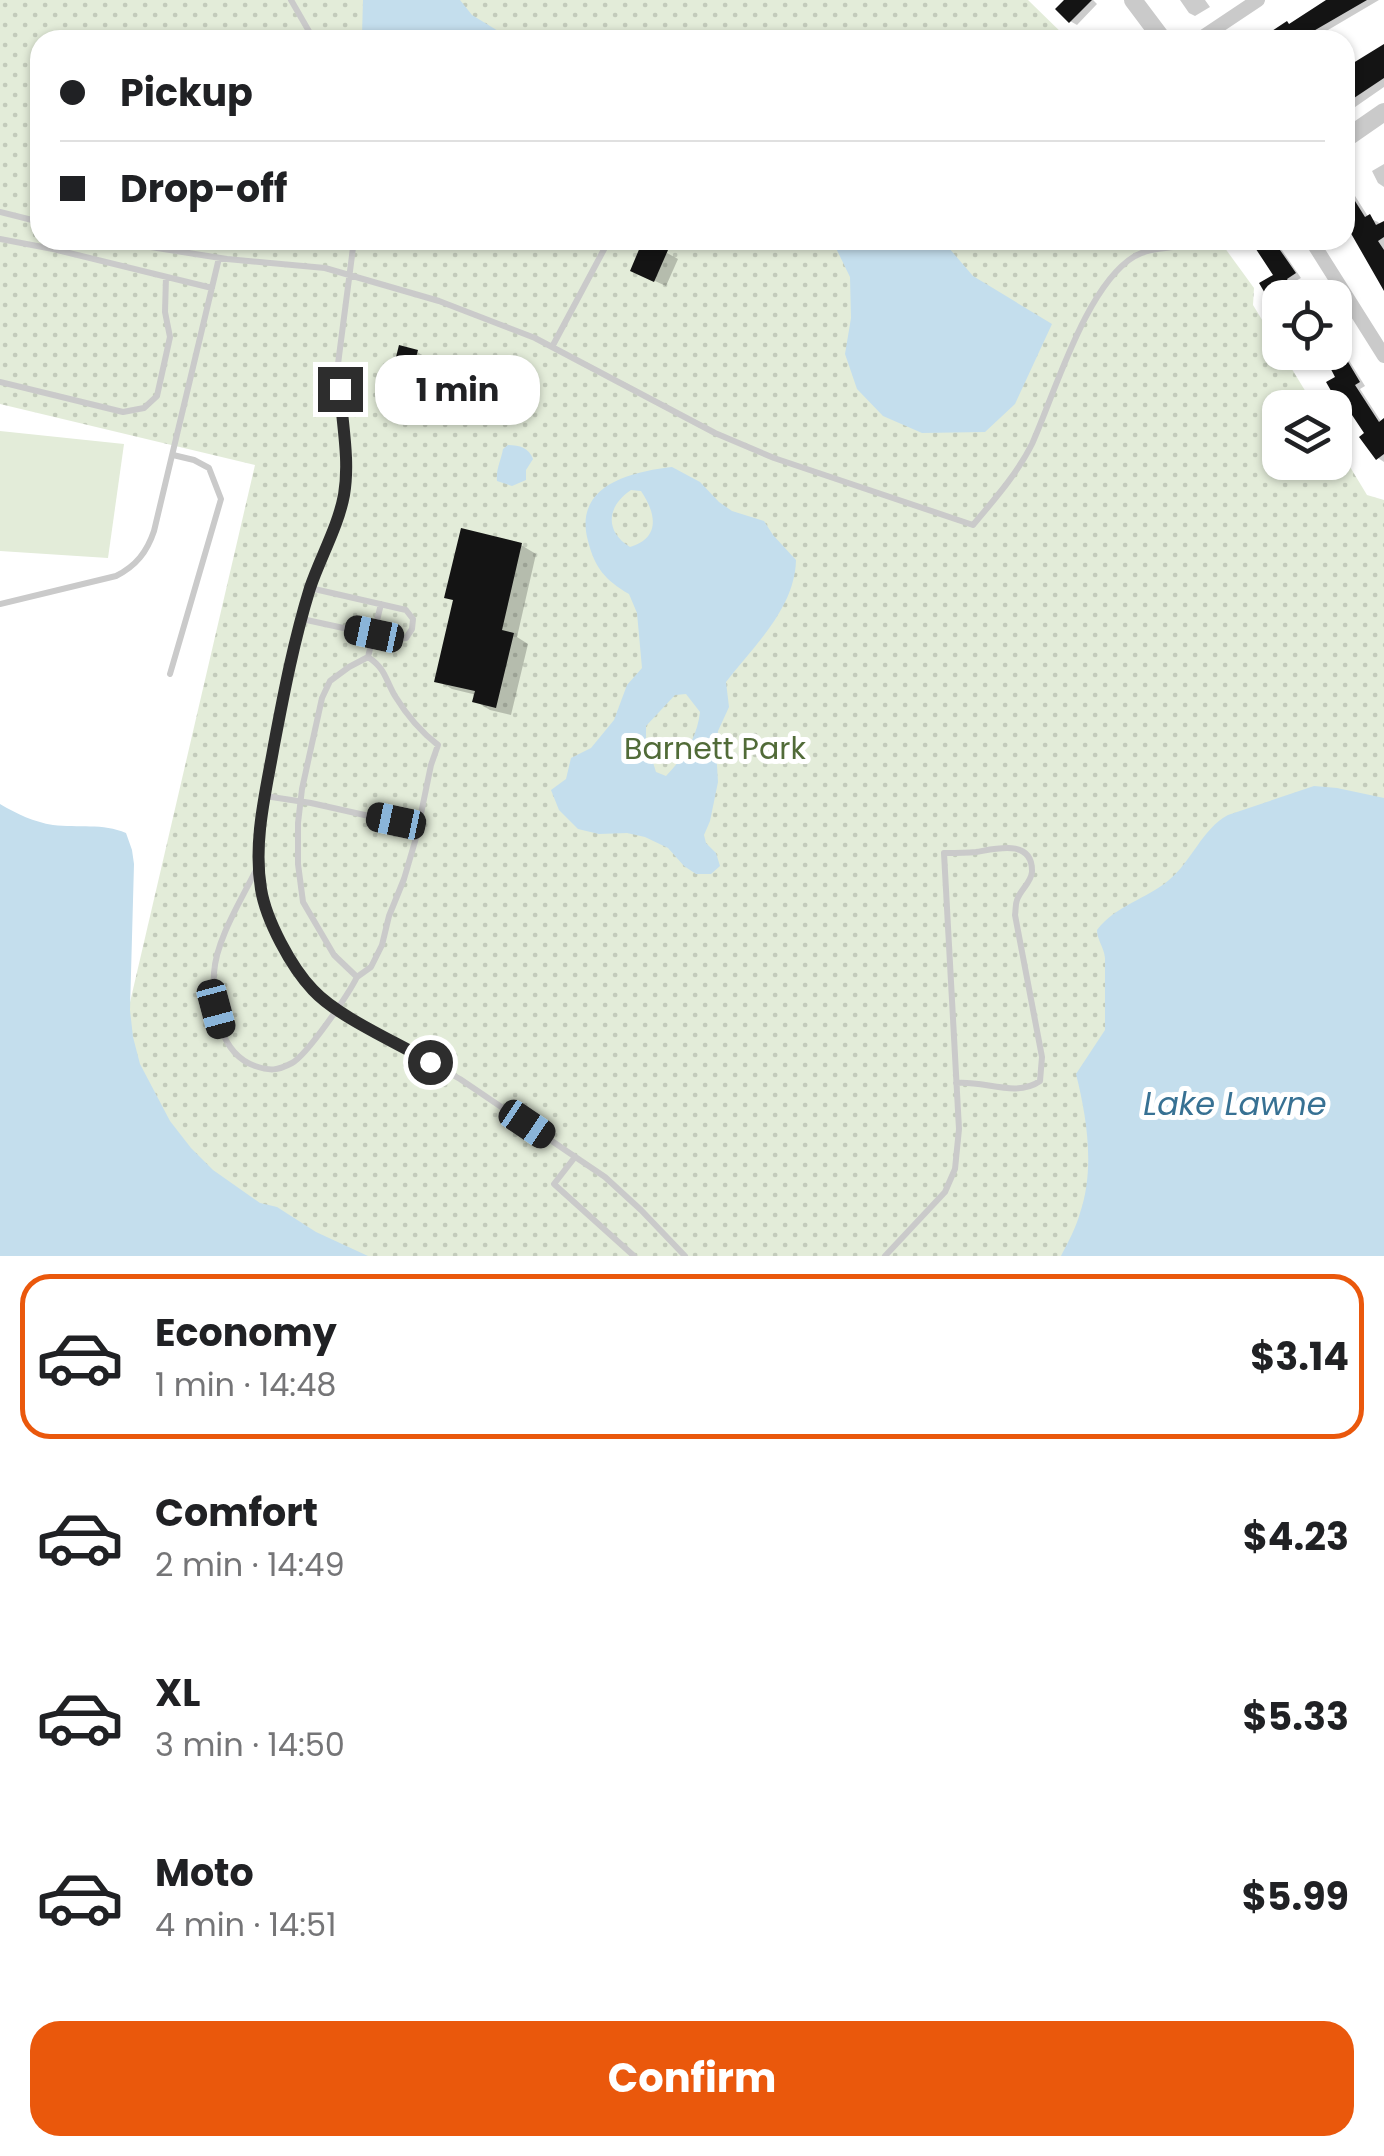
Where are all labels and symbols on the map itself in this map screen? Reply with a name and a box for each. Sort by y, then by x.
callout: 1 min [375,354,540,424]
route end [318,367,363,412]
car [342,613,406,655]
park label: Barnett Park [624,727,806,770]
car [364,800,428,842]
car [194,976,238,1042]
route start [408,1040,453,1085]
water label: Lake Lawne [1143,1081,1327,1126]
car [494,1095,560,1153]

